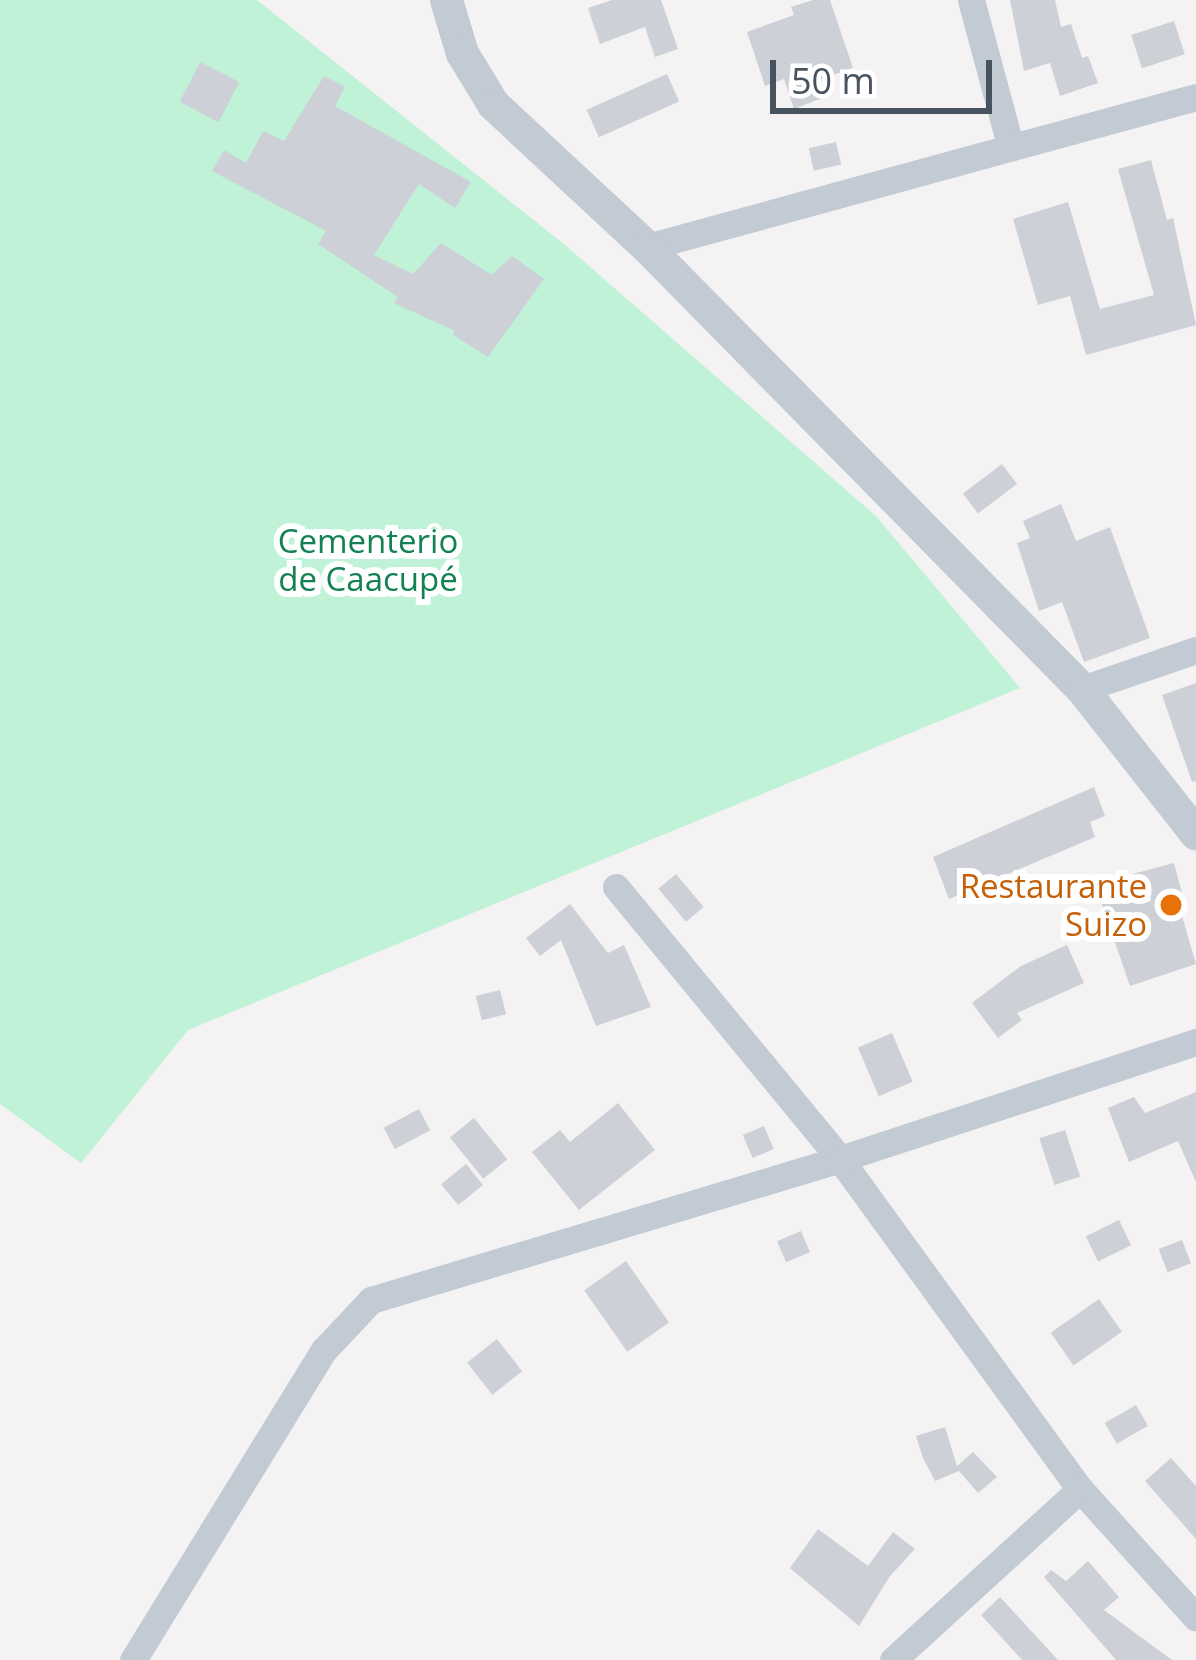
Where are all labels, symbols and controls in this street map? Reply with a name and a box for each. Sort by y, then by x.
scale bar [776,36,998,110]
text: 50 m [791,56,875,105]
park label: Cementerio de Caacupé [278,521,458,599]
place label: Restaurante Suizo [960,866,1147,944]
marker: Restaurante Suizo [1158,892,1184,918]

